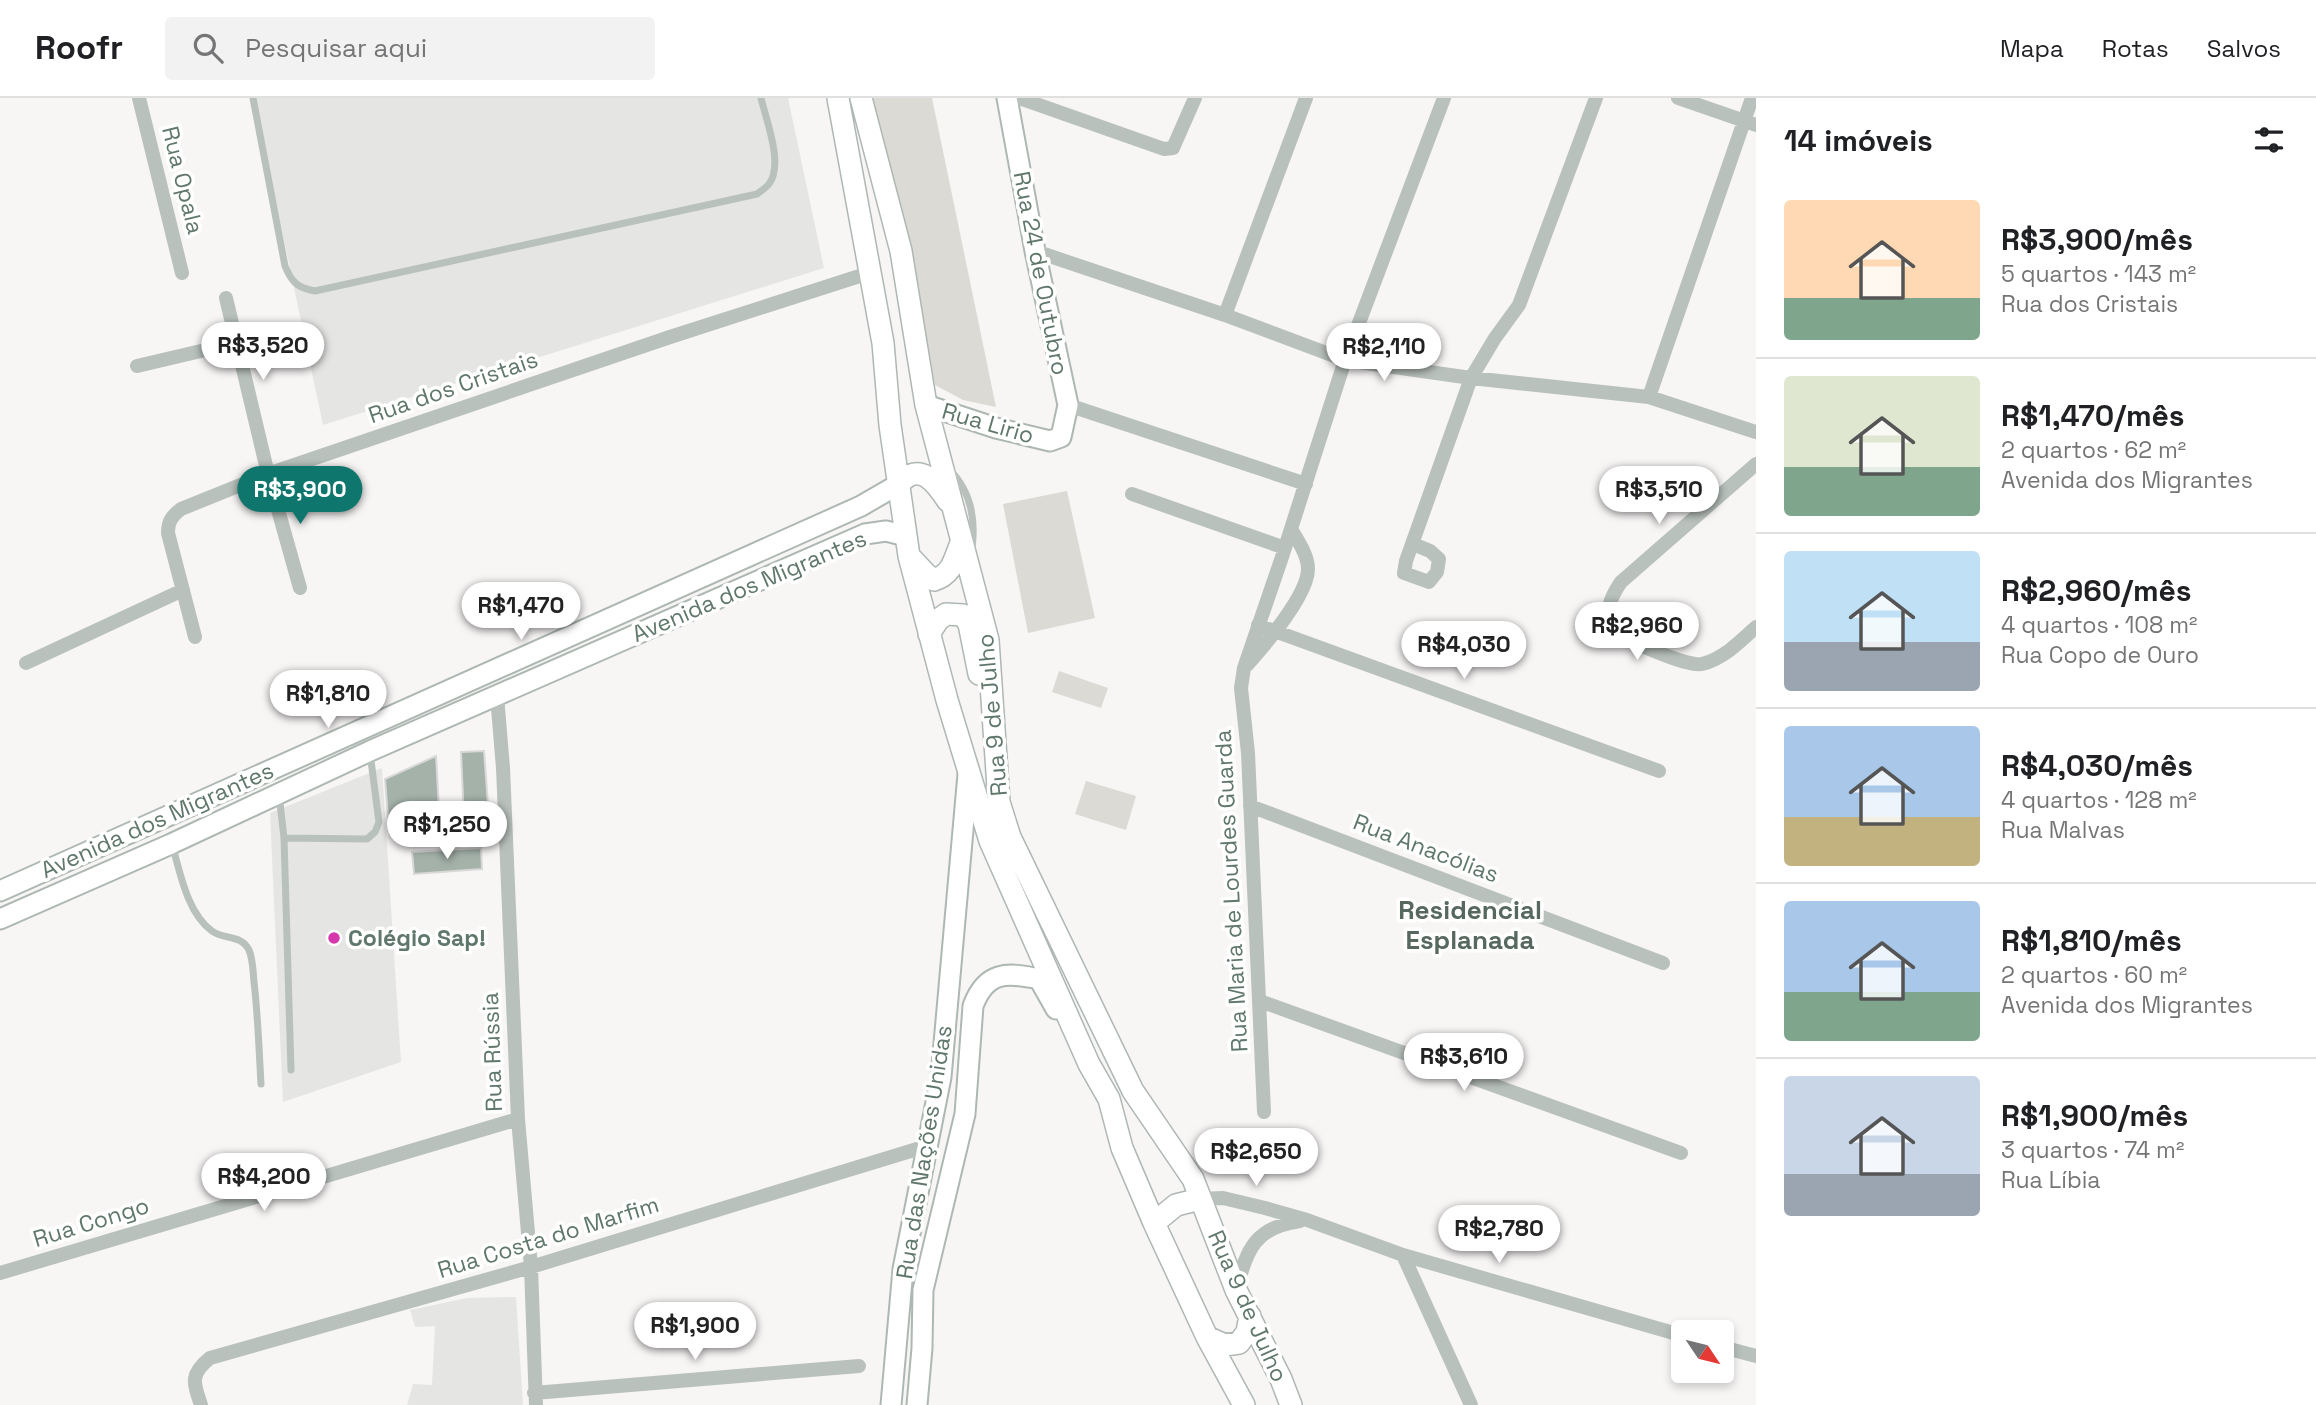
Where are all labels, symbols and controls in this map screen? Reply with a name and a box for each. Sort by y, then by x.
search box [165,17,655,80]
text: Roofr [35,27,123,69]
icon: search [189,29,227,67]
text: Pesquisar aqui [245,31,427,65]
text: Mapa [2000,33,2064,64]
text: Rotas [2102,33,2169,64]
text: Salvos [2207,33,2281,64]
text: 14 imóveis [1784,121,1933,160]
icon: filters [2250,121,2288,159]
street label: Rua Opala [155,123,211,237]
street label: Rua 24 de Outubro [1007,169,1075,377]
text: R$3,900/mês [2001,220,2193,259]
icon: home [1840,228,1924,312]
text: 5 quartos · 143 m² [2001,259,2196,289]
text: Rua dos Cristais [2001,289,2178,319]
pin: R$3,520 [198,322,328,382]
pin: R$2,110 [1319,324,1449,383]
text: R$3,520 [217,330,309,360]
text: R$2,110 [1342,331,1426,361]
street label: Rua dos Cristais [364,344,542,430]
street label: Rua Lirio [938,396,1038,450]
text: R$1,470/mês [2001,396,2185,435]
icon: home [1840,404,1924,488]
text: 2 quartos · 62 m² [2001,435,2186,465]
text: Avenida dos Migrantes [2001,465,2253,495]
pin: R$3,900 [235,466,365,526]
pin: R$3,510 [1594,466,1724,526]
text: R$3,900 [253,474,347,504]
text: R$3,510 [1615,474,1703,504]
street label: Avenida dos Migrantes [627,523,871,649]
text: R$2,960/mês [2001,571,2192,610]
icon: home [1840,579,1924,663]
pin: R$1,470 [456,582,586,642]
text: R$1,470 [478,590,564,620]
pin: R$2,960 [1572,602,1702,662]
text: R$2,960 [1591,610,1683,640]
text: 4 quartos · 108 m² [2001,610,2198,640]
pin: R$4,030 [1399,622,1529,681]
text: R$4,030 [1417,629,1511,659]
street label: Rua 9 de Julho [970,632,1014,798]
text: Rua Copo de Ouro [2001,640,2199,670]
pin: R$1,810 [263,670,393,730]
text: R$1,810 [286,678,370,708]
street label: Rua Maria de Lourdes Guarda [1208,729,1254,1053]
text: R$4,030/mês [2001,746,2193,785]
icon: home [1840,754,1924,838]
street label: Avenida dos Migrantes [36,755,278,885]
text: 4 quartos · 128 m² [2001,785,2197,815]
pin: R$1,250 [382,802,512,861]
street label: Rua Anacólias [1349,807,1503,889]
text: R$1,250 [403,809,491,839]
text: Rua Malvas [2001,815,2125,845]
district label: Residencial Esplanada [1398,893,1542,957]
text: R$1,810/mês [2001,921,2182,960]
place label: Colégio Sap! [348,923,486,953]
icon: home [1840,929,1924,1013]
marker: Colégio Sap! [326,930,342,946]
text: 2 quartos · 60 m² [2001,960,2187,990]
text: Avenida dos Migrantes [2001,990,2253,1020]
street label: Rua Rússia [475,992,509,1112]
street label: Rua das Nações Unidas [889,1023,959,1281]
pin: R$3,610 [1399,1034,1529,1093]
text: R$3,610 [1420,1041,1508,1071]
text: R$1,900/mês [2001,1096,2188,1135]
icon: home [1840,1104,1924,1188]
pin: R$2,650 [1191,1128,1321,1188]
text: 3 quartos · 74 m² [2001,1135,2184,1165]
text: R$2,650 [1210,1136,1302,1166]
pin: R$4,200 [199,1154,329,1213]
text: R$4,200 [217,1161,311,1191]
text: Rua Líbia [2001,1165,2101,1195]
street label: Rua Costa do Marfim [434,1189,662,1285]
street label: Rua Congo [29,1190,153,1254]
pin: R$2,780 [1434,1206,1564,1265]
text: R$2,780 [1454,1213,1544,1243]
street label: Rua 9 de Julho [1201,1225,1295,1387]
pin: R$1,900 [630,1302,760,1362]
text: R$1,900 [650,1310,740,1340]
north arrow [1671,1320,1734,1382]
map controls [1671,1320,1734,1383]

